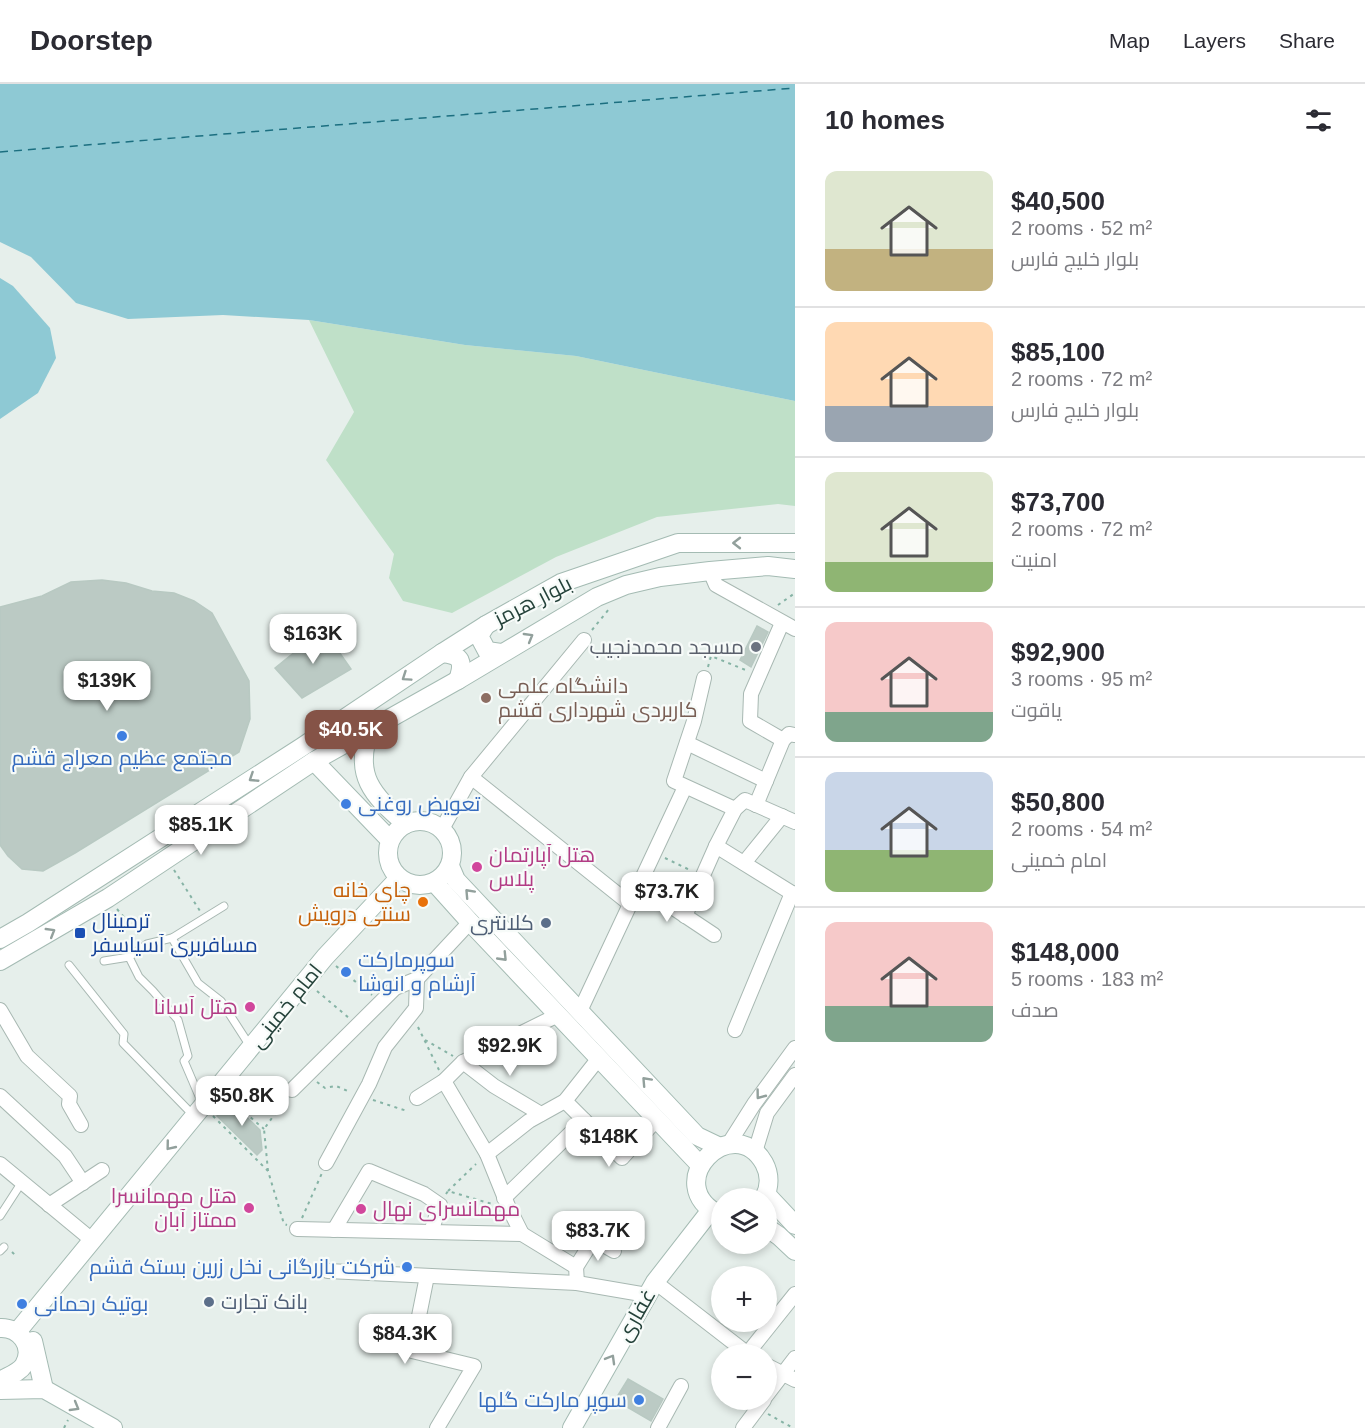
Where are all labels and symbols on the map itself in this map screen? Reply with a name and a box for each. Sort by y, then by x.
one-way arrow [732,537,741,549]
street label: بلوار هرمز [489,571,576,631]
pin: $163K [271,614,355,665]
one-way arrow [523,632,533,644]
place label: مسجد محمدنجیب [590,635,744,658]
marker: مسجد محمدنجیب [749,640,763,654]
pin: $139K [65,661,149,712]
one-way arrow [402,669,413,680]
place label: دانشگاه علمی کاربردی شهرداری قشم [498,674,698,724]
marker: دانشگاه علمی کاربردی شهرداری قشم [479,691,493,705]
pin: $40.5K [302,710,400,761]
marker: مجتمع عظیم معراج قشم [115,729,129,743]
place label: مجتمع عظیم معراج قشم [11,746,233,772]
one-way arrow [248,771,259,782]
place label: تعویض روغنی [358,792,481,817]
marker: تعویض روغنی [339,797,353,811]
pin: $85.1K [152,805,250,856]
place label: هتل آپارتمان پلاس [489,843,595,893]
marker: هتل آپارتمان پلاس [470,860,484,874]
pin: $73.7K [618,872,716,923]
place label: چای خانه سنتی درویش [298,878,411,927]
one-way arrow [465,889,476,900]
marker: چای خانه سنتی درویش [416,895,430,909]
place label: ترمینال مسافربری آسیاسفر [91,909,258,958]
place label: کلانتری [470,911,534,936]
marker: کلانتری [539,916,553,930]
marker: ترمینال مسافربری آسیاسفر [73,926,87,940]
one-way arrow [44,927,55,939]
place label: سوپرمارکت آرشام و انوشا [358,948,476,998]
one-way arrow [495,949,506,960]
street label: امام خمینی [245,959,329,1054]
marker: سوپرمارکت آرشام و انوشا [339,965,353,979]
place label: هتل آسانا [154,995,238,1020]
marker: هتل آسانا [243,1000,257,1014]
pin: $92.9K [461,1026,559,1077]
pin: $50.8K [193,1076,291,1127]
one-way arrow [642,1078,653,1089]
one-way arrow [756,1088,767,1099]
pin: $148K [567,1117,651,1168]
one-way arrow [166,1139,177,1150]
place label: هتل مهمانسرا ممتاز آبان [111,1184,237,1233]
place label: مهمانسرای نهال [373,1197,520,1222]
marker: هتل مهمانسرا ممتاز آبان [242,1201,256,1215]
marker: مهمانسرای نهال [354,1202,368,1216]
pin: $83.7K [549,1211,647,1262]
place label: شرکت بازرگانی نخل زرین بستک قشم [89,1255,395,1281]
marker: شرکت بازرگانی نخل زرین بستک قشم [400,1260,414,1274]
street label: غفاری [612,1285,661,1346]
place label: بانک تجارت [221,1290,308,1314]
place label: بوتیک رحمانی [34,1292,148,1317]
marker: بانک تجارت [202,1295,216,1309]
marker: بوتیک رحمانی [15,1297,29,1311]
pin: $84.3K [356,1314,454,1365]
one-way arrow [604,1355,615,1365]
place label: سوپر مارکت گلها [478,1388,627,1414]
marker: سوپر مارکت گلها [632,1393,646,1407]
one-way arrow [69,1400,79,1411]

